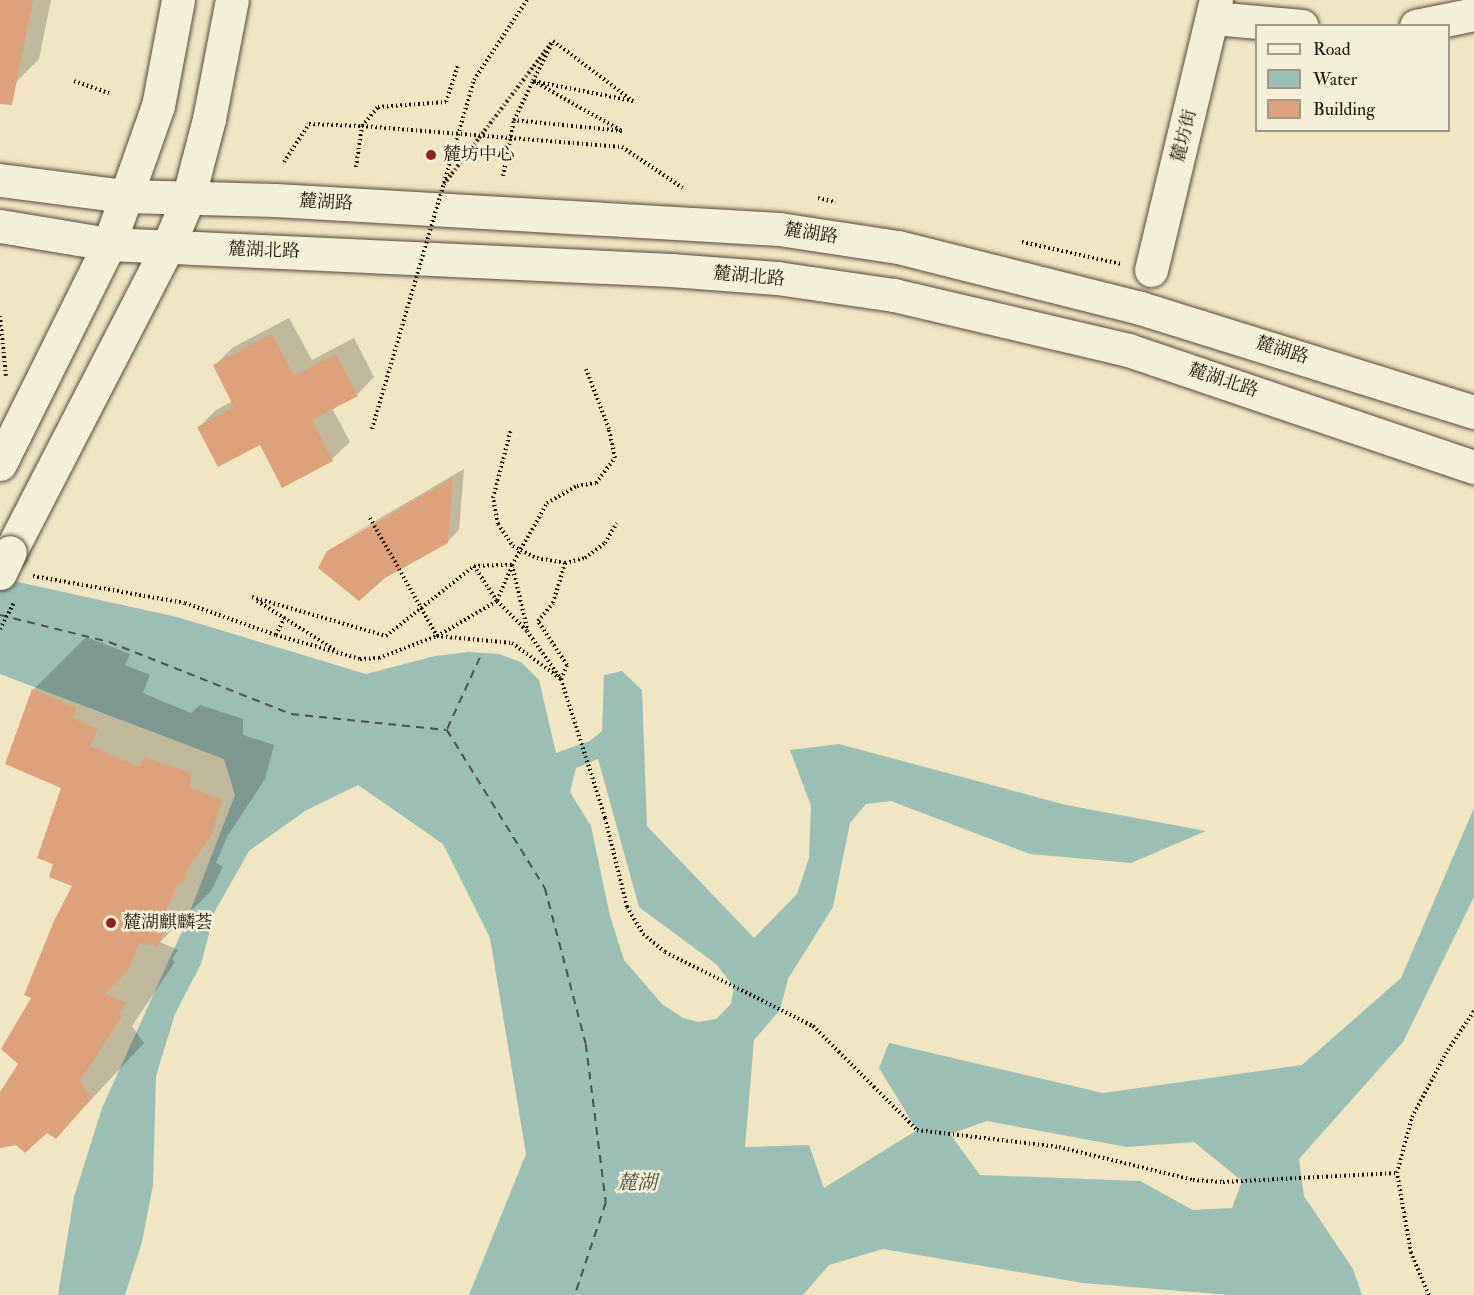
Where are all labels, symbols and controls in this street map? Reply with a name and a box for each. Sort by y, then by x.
legend [1255,24,1450,132]
text: Road [1313,38,1351,61]
text: Water [1313,68,1357,91]
text: Building [1313,98,1375,121]
street label: 麓坊街 [1168,107,1202,165]
place label: 麓坊中心 [443,144,515,166]
marker: 麓坊中心 [424,148,438,162]
street label: 麓湖路 [298,191,354,215]
street label: 麓湖路 [783,219,839,249]
street label: 麓湖北路 [228,239,300,263]
street label: 麓湖北路 [712,263,786,291]
street label: 麓湖路 [1253,333,1311,369]
street label: 麓湖北路 [1185,360,1261,402]
place label: 麓湖麒麟荟 [123,912,213,934]
marker: 麓湖麒麟荟 [104,916,118,930]
water label: 麓湖 [617,1170,657,1194]

